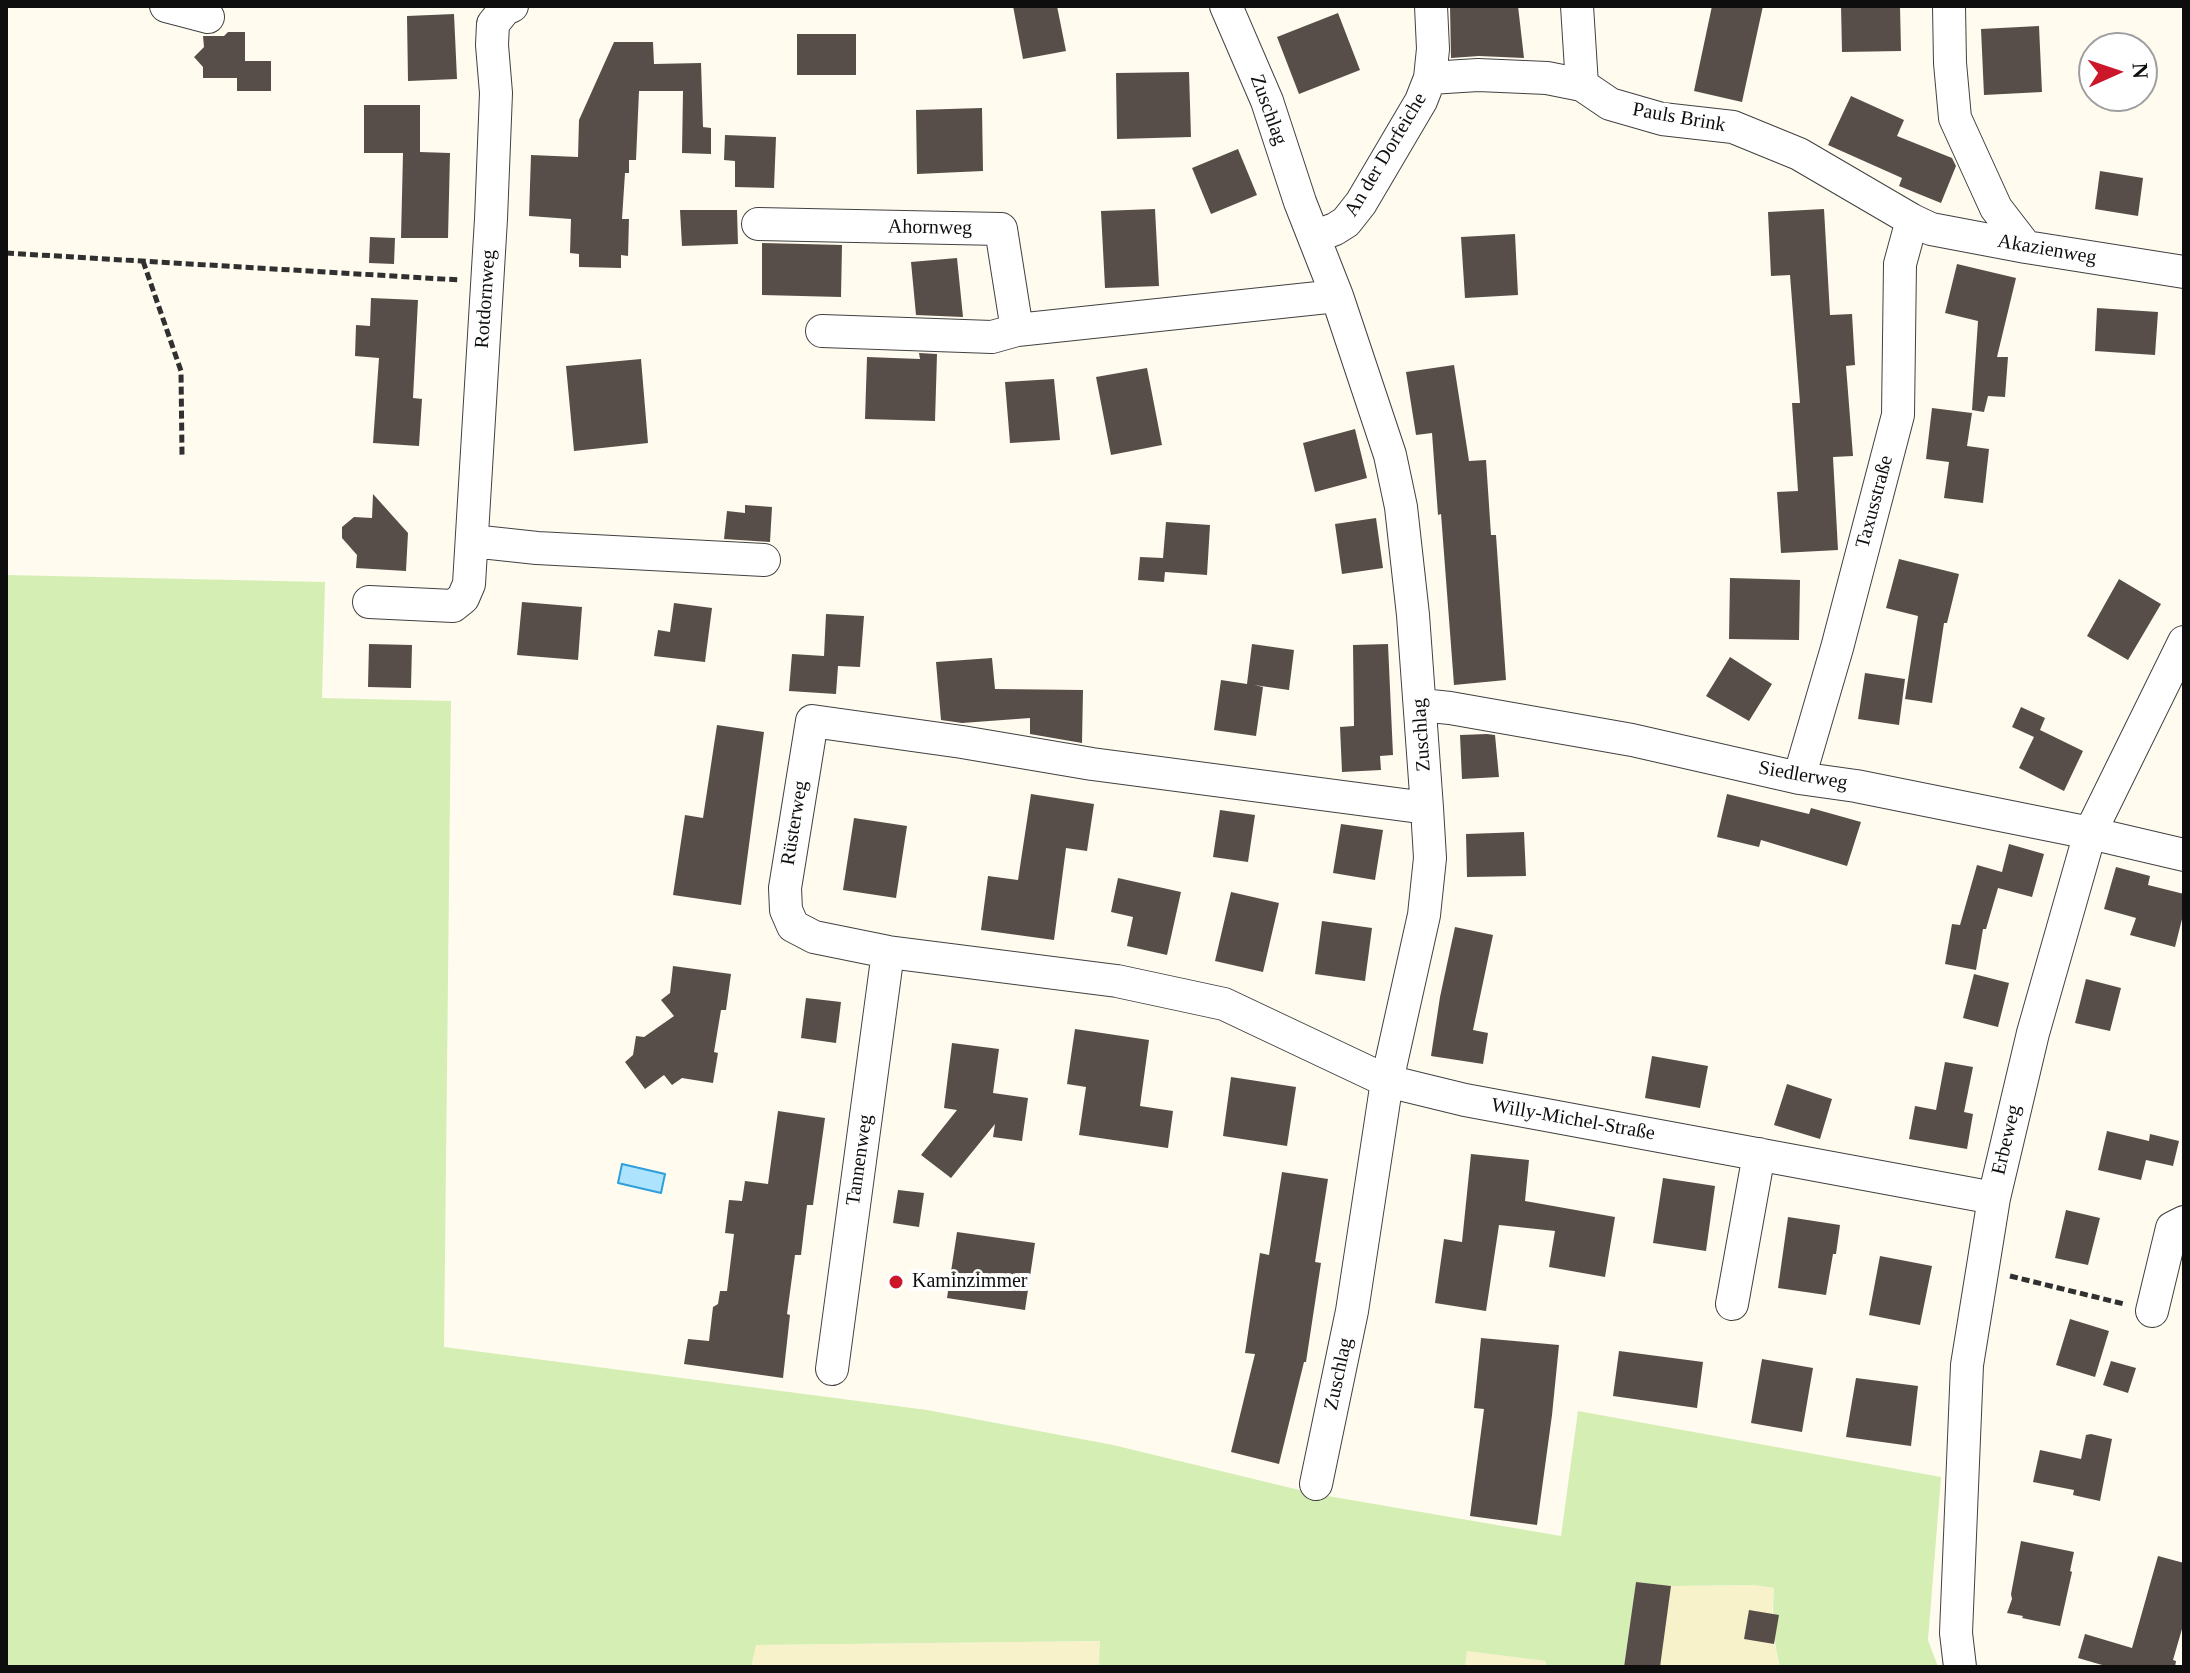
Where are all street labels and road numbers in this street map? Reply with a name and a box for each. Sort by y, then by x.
street label: Zuschlag [1244,71,1292,149]
street label: An der Dorfeiche [1340,89,1432,221]
street label: Pauls Brink [1631,98,1727,138]
street label: Ahornweg [888,215,972,241]
street label: Akazienweg [1996,230,2098,270]
street label: Rotdornweg [471,249,501,349]
street label: Taxusstraße [1851,453,1899,551]
street label: Zuschlag [1407,698,1437,772]
street label: Siedlerweg [1757,756,1849,796]
street label: Rüsterweg [776,779,814,867]
street label: Willy-Michel-Straße [1489,1094,1657,1146]
street label: Erbeweg [1987,1103,2027,1177]
street label: Tannenweg [842,1113,878,1207]
street label: Zuschlag [1320,1336,1358,1412]

